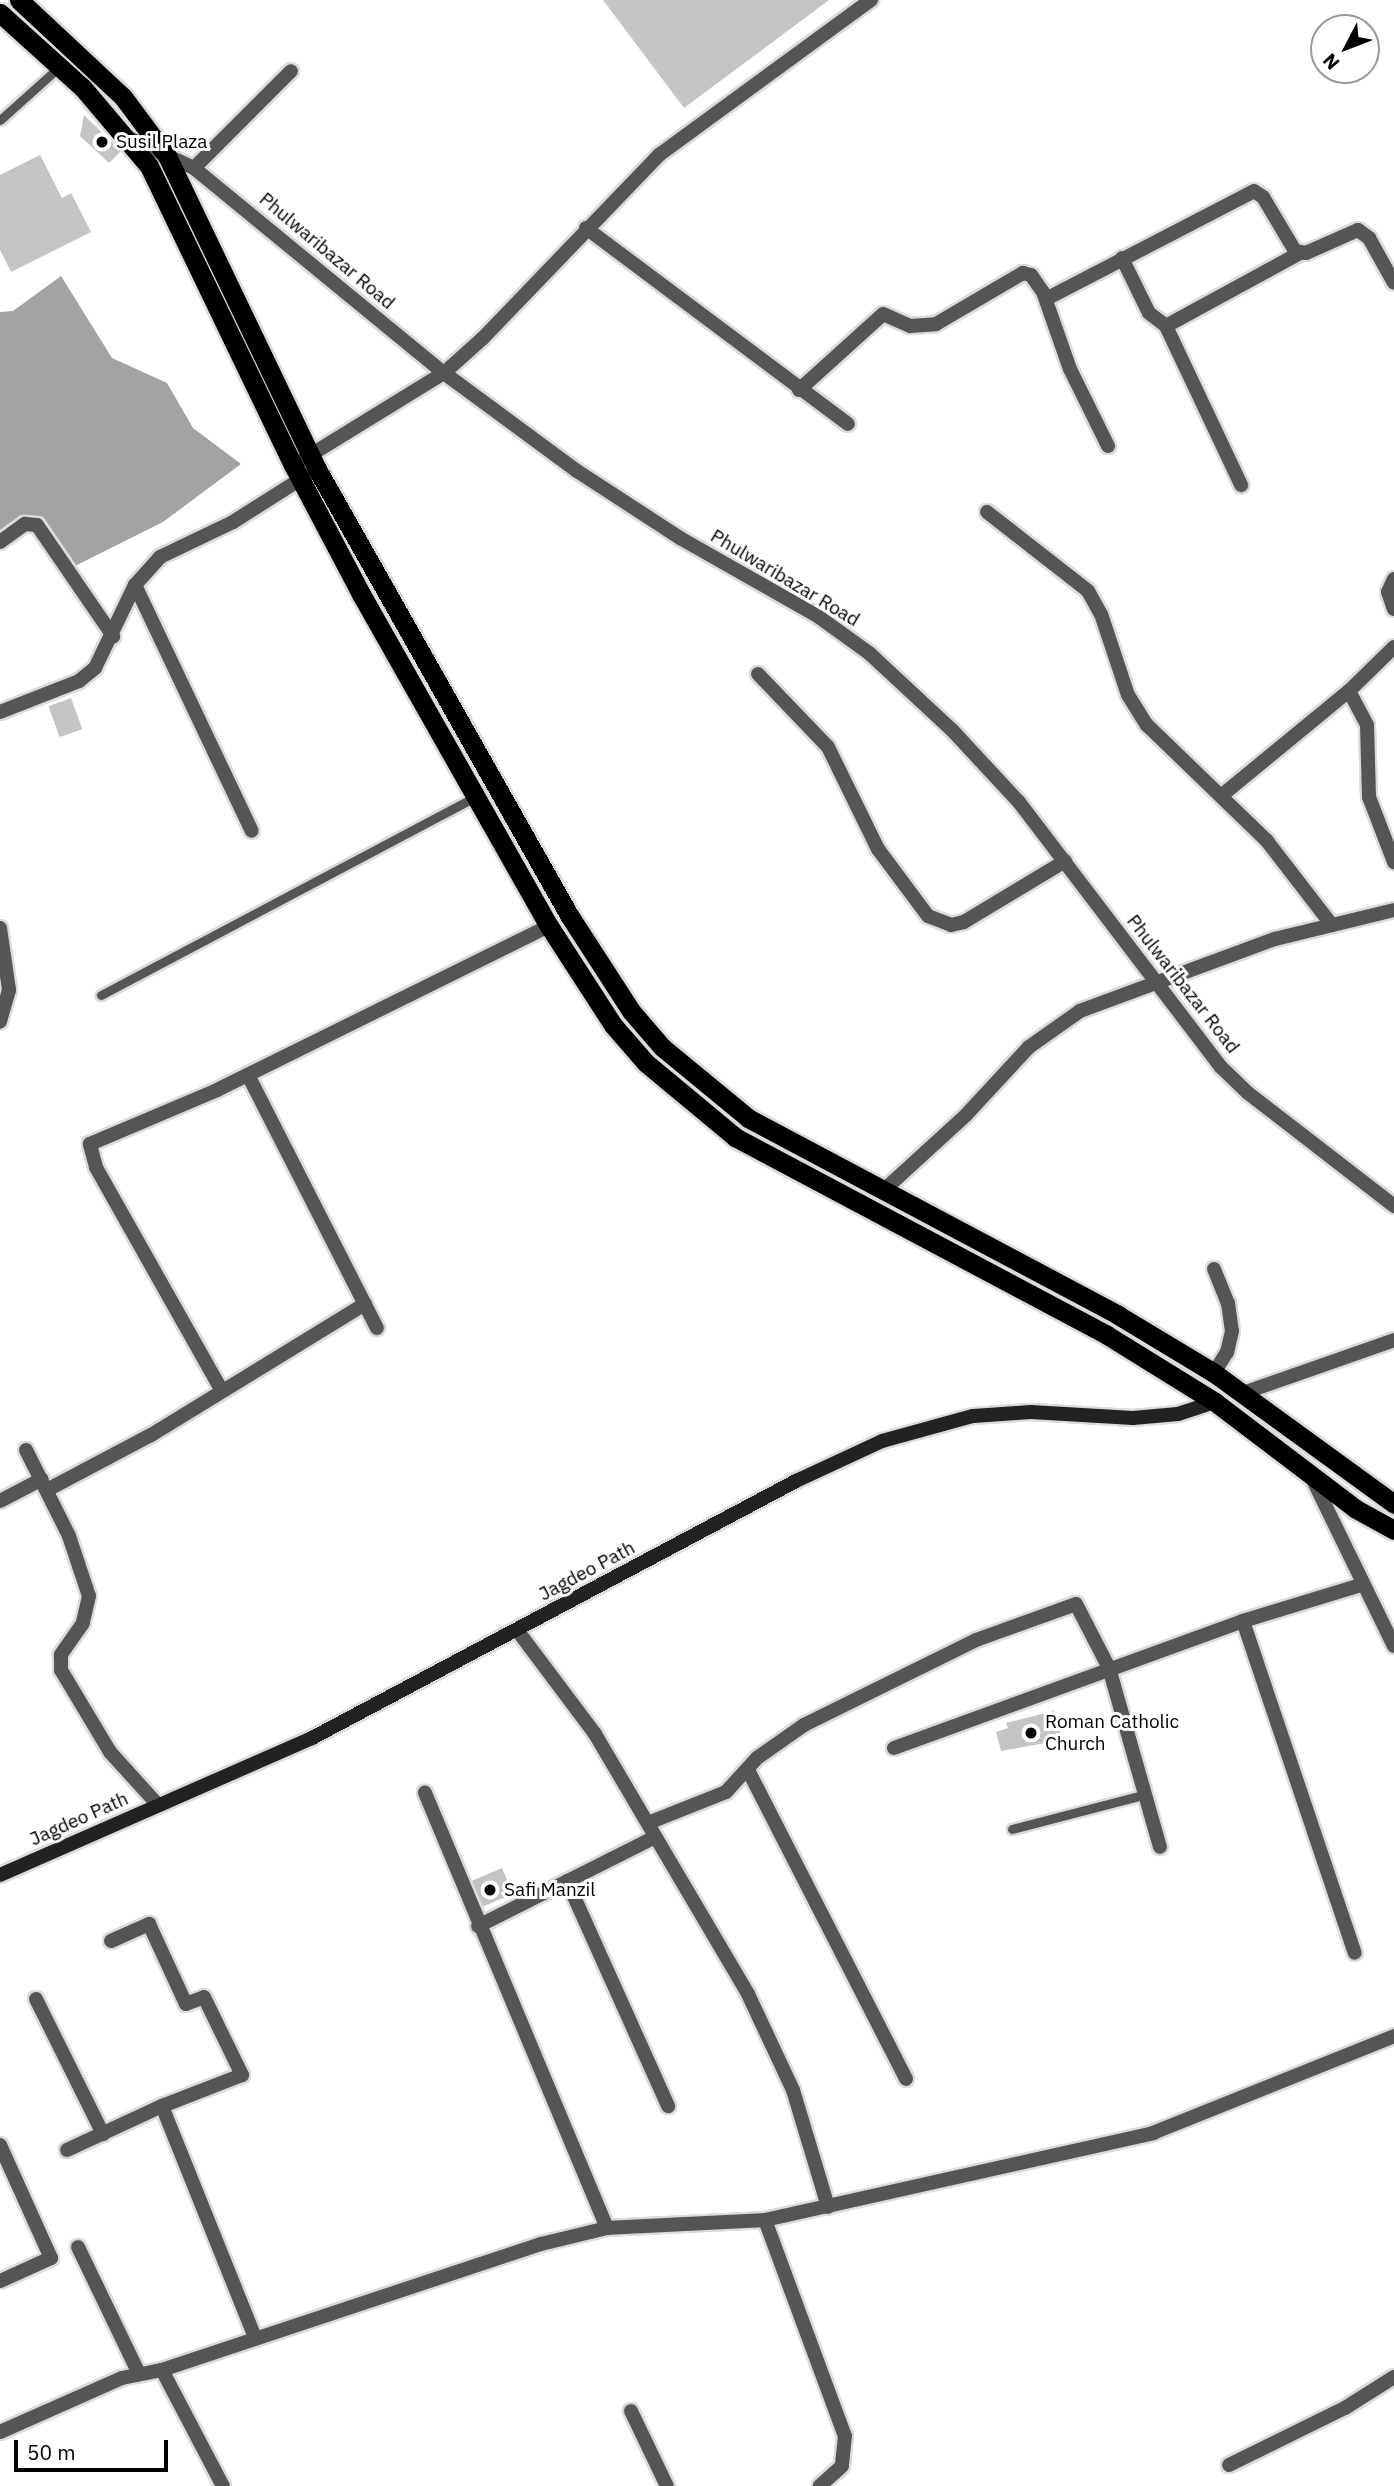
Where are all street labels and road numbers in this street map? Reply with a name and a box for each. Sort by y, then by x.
street label: Phulwaribazar Road [255,188,399,314]
street label: Phulwaribazar Road [706,525,864,631]
street label: Phulwaribazar Road [1122,910,1244,1058]
street label: Jagdeo Path [535,1536,639,1606]
street label: Jagdeo Path [26,1787,132,1851]

